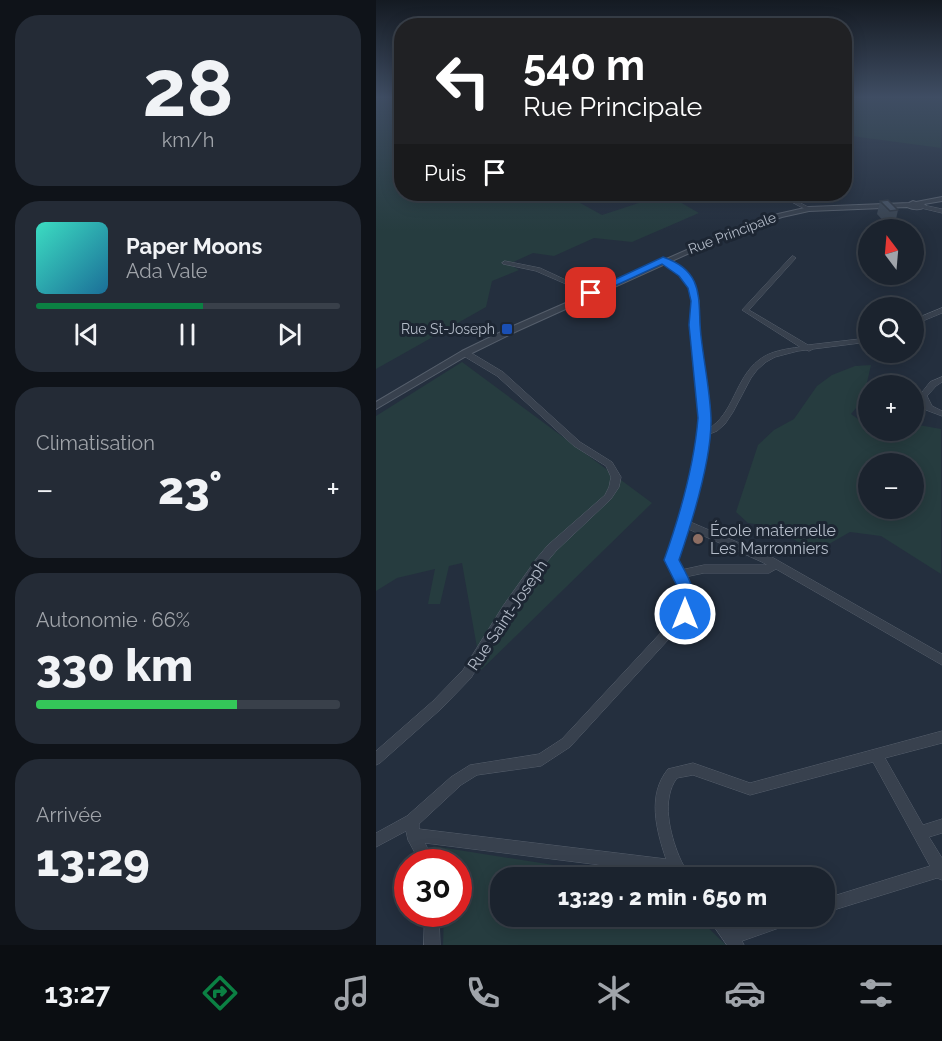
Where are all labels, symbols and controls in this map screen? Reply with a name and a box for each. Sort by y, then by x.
text: 540 m [523,41,645,90]
icon: left [424,42,502,120]
text: 28 [142,43,234,134]
text: Rue Principale [523,91,702,122]
text: km/h [162,128,214,152]
icon: arrive [478,156,511,189]
text: Puis [424,160,466,186]
street label: Rue Principale [686,209,778,257]
north arrow [858,219,924,285]
map controls [858,219,924,519]
text: Paper Moons [126,233,262,259]
text: Ada Vale [126,259,208,283]
pin [565,267,616,318]
icon: arrive [574,276,607,309]
button: search [858,297,924,363]
icon: previous [70,318,103,351]
icon: pause [171,318,204,351]
icon: next [273,318,306,351]
place label: Rue St-Joseph [401,321,495,337]
marker: Rue St-Joseph [500,322,514,336]
button: + [858,375,924,441]
text: Climatisation [36,431,155,455]
button: − [858,453,924,519]
text: 23° [158,462,222,515]
text: − [36,470,54,509]
text: + [326,470,340,509]
place label: École maternelle Les Marronniers [710,520,836,558]
marker: École maternelle Les Marronniers [691,532,705,546]
street label: Rue Saint-Joseph [463,556,551,674]
position arrow [653,582,717,646]
text: Autonomie · 66% [36,608,190,632]
text: 330 km [36,639,193,692]
text: Arrivée [36,803,102,827]
text: 13:29 [36,834,150,887]
speed limit sign: 30 [394,849,472,927]
text: 13:29 · 2 min · 650 m [558,884,767,910]
icon: directions [199,972,241,1014]
icon: music [331,972,373,1014]
icon: phone [462,972,504,1014]
icon: climate [593,972,635,1014]
icon: car [724,972,766,1014]
icon: filters [855,972,897,1014]
text: 13:27 [45,978,110,1009]

